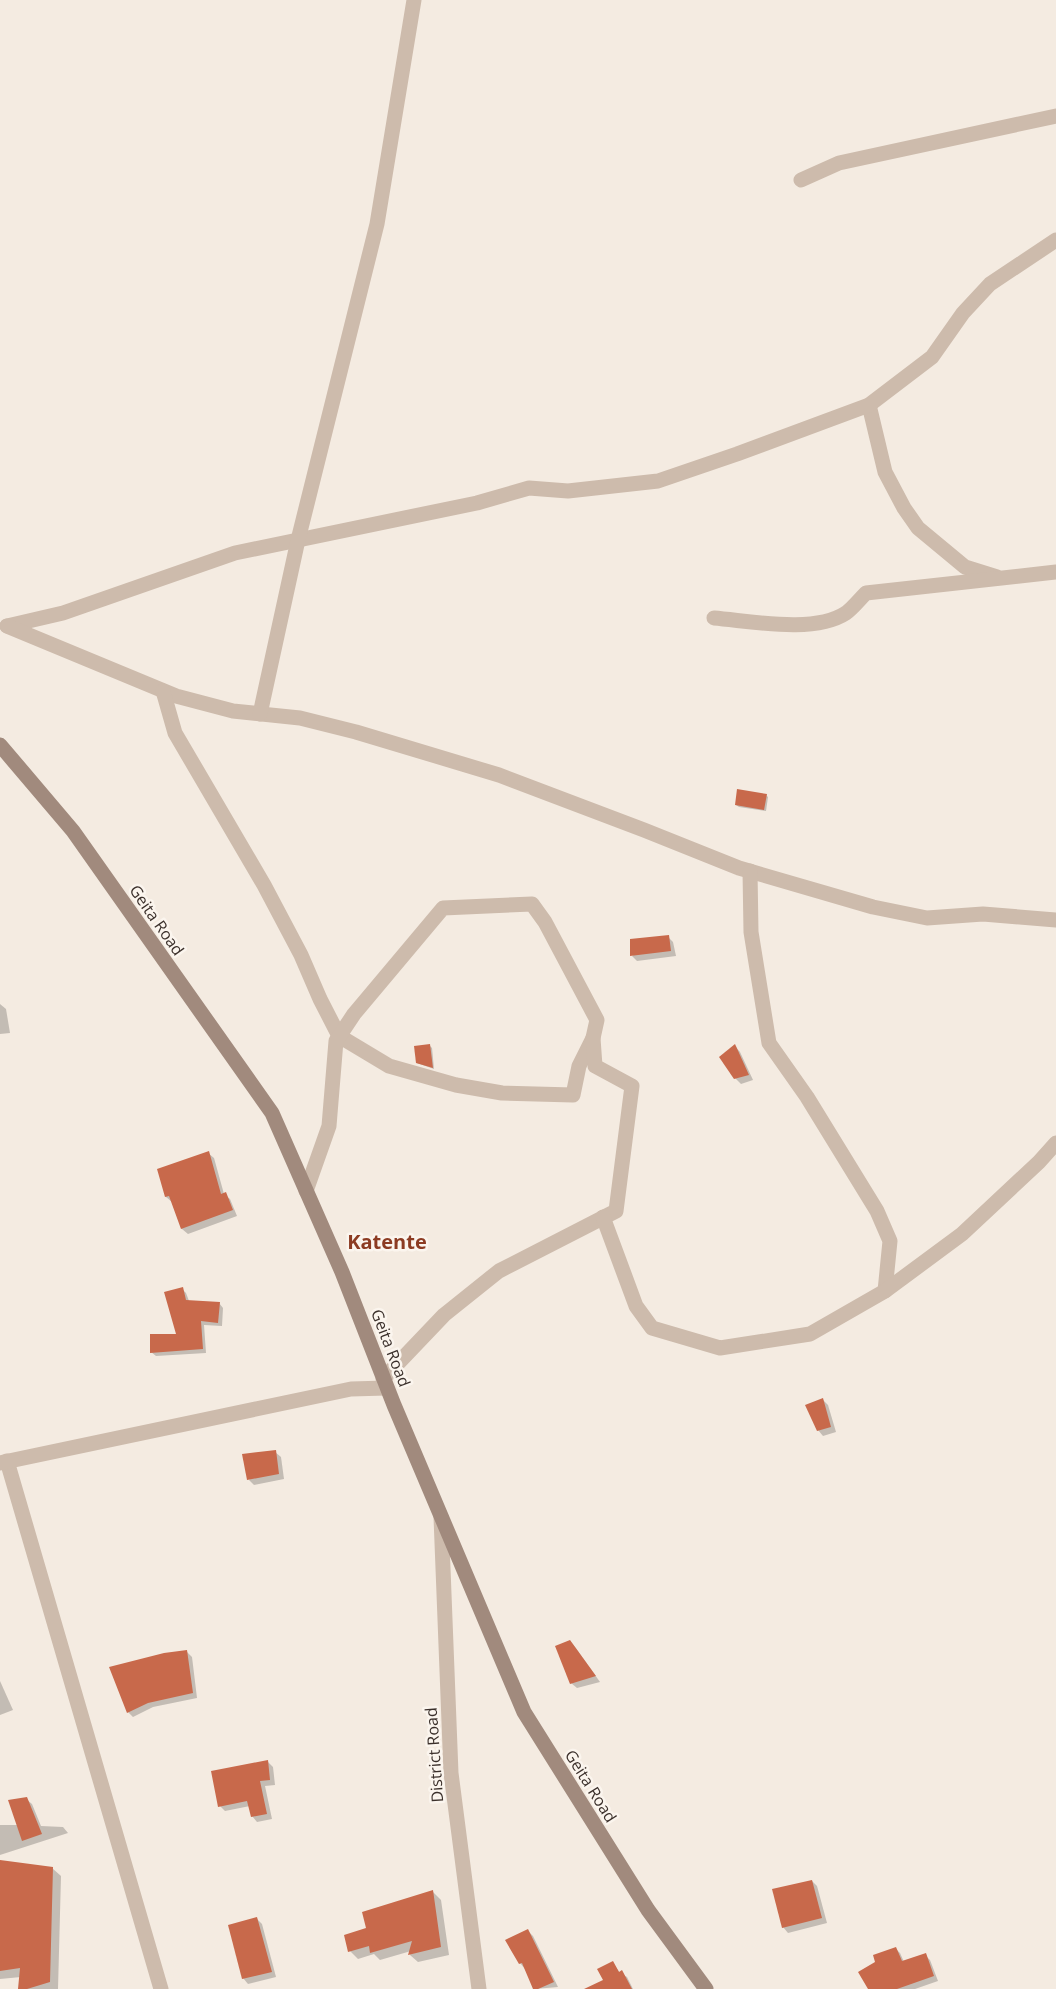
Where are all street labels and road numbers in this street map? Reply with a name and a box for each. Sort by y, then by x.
street label: Geita Road [125,880,189,960]
street label: Geita Road [366,1306,416,1390]
street label: District Road [420,1707,448,1803]
street label: Geita Road [560,1746,622,1826]

